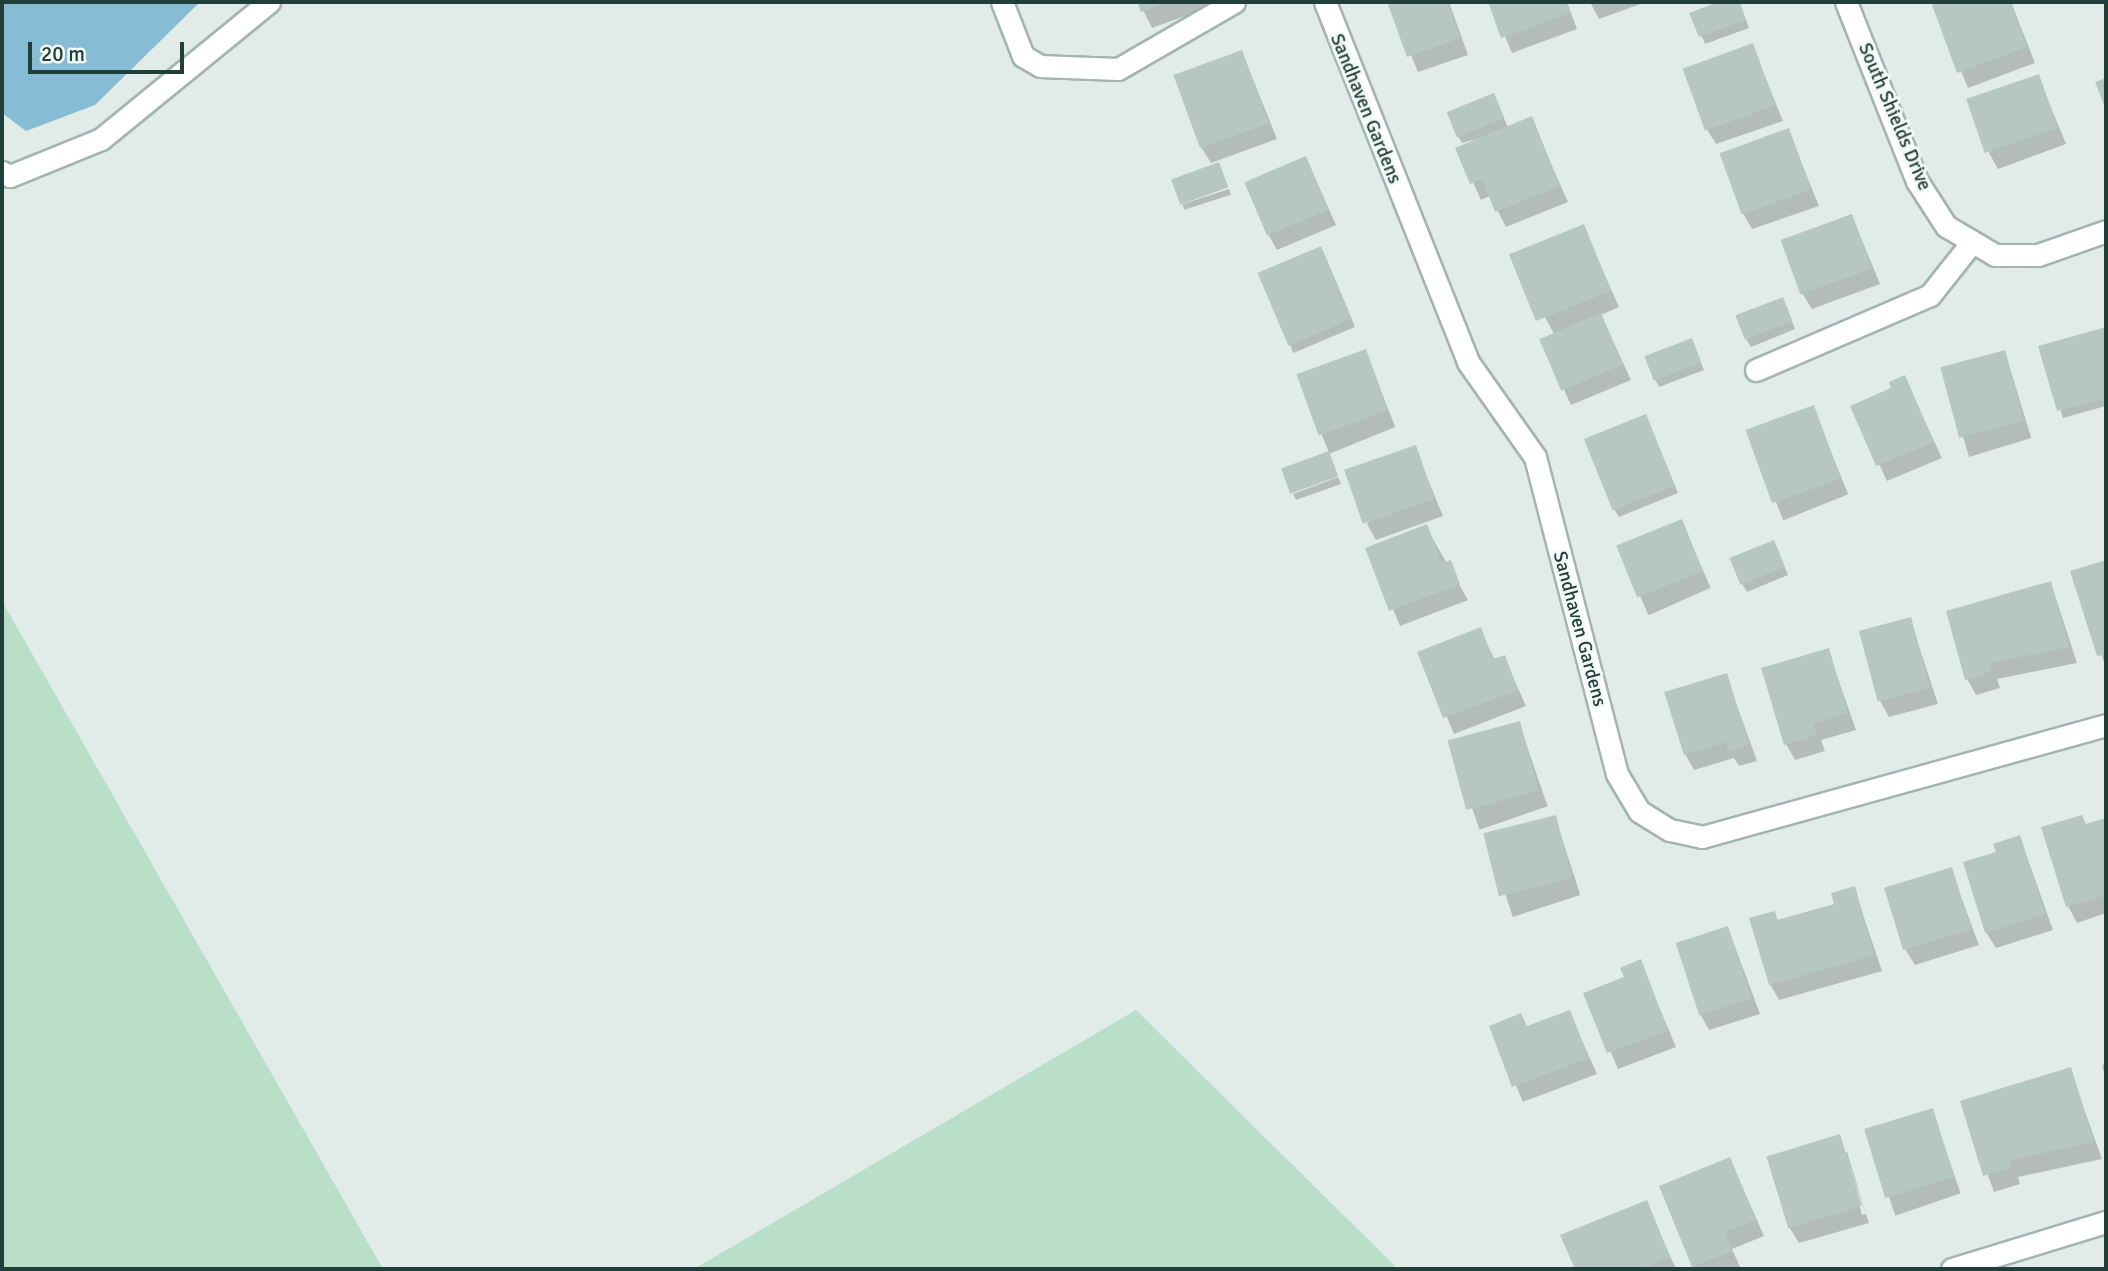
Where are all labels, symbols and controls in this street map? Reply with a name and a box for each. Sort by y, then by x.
scale bar [32,28,187,72]
street label: Sandhaven Gardens [1325,31,1405,187]
street label: South Shields Drive [1853,40,1935,194]
text: 20 m [41,41,85,67]
street label: Sandhaven Gardens [1547,549,1611,709]

